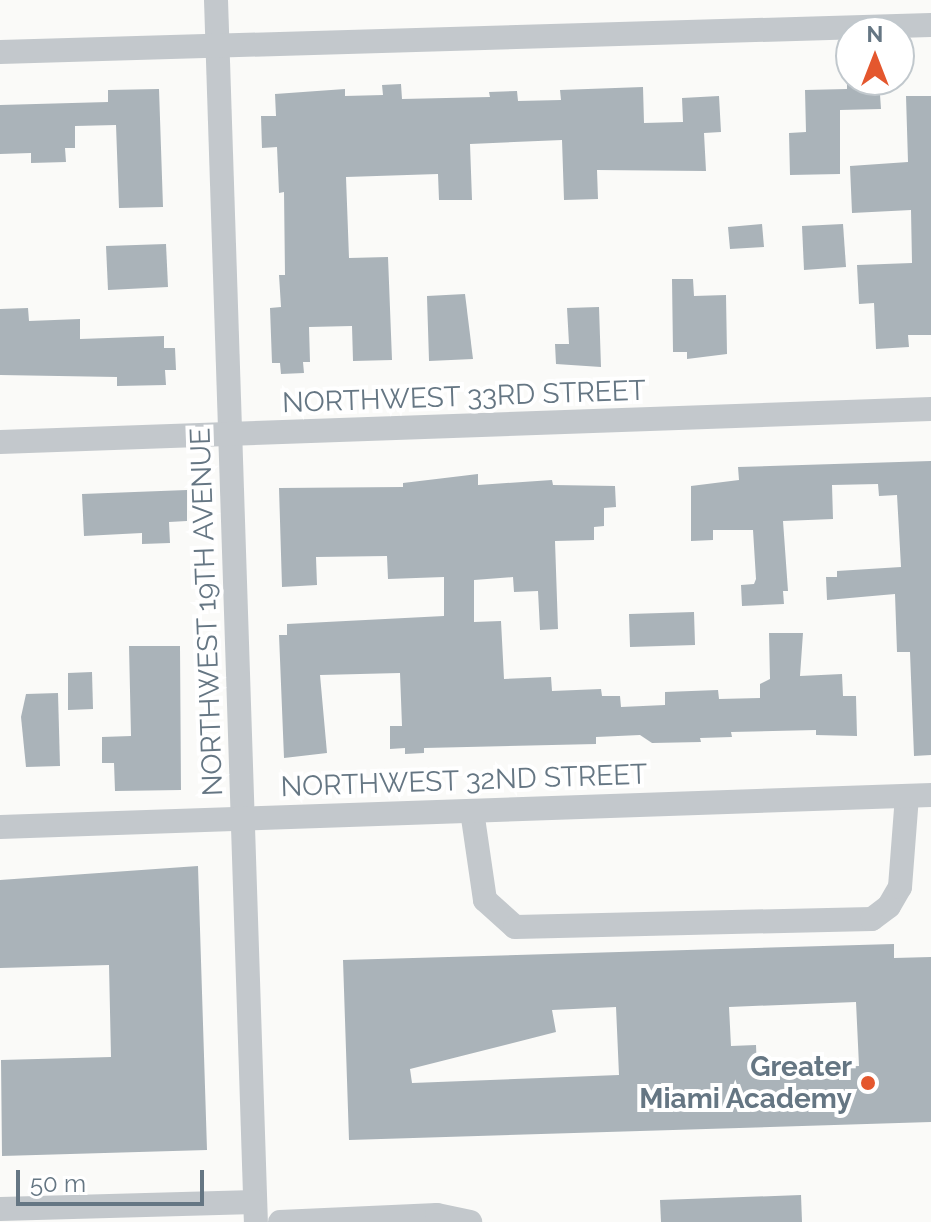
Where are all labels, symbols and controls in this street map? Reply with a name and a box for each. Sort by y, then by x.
north arrow [835,16,915,96]
text: N [867,21,883,47]
street label: NORTHWEST 33RD STREET [281,374,647,420]
street label: NORTHWEST 19TH AVENUE [184,426,230,798]
street label: NORTHWEST 32ND STREET [280,758,648,804]
place label: Greater Miami Academy [638,1050,852,1116]
marker: Greater Miami Academy [859,1074,877,1092]
scale bar [20,1154,208,1204]
text: 50 m [30,1169,86,1198]

